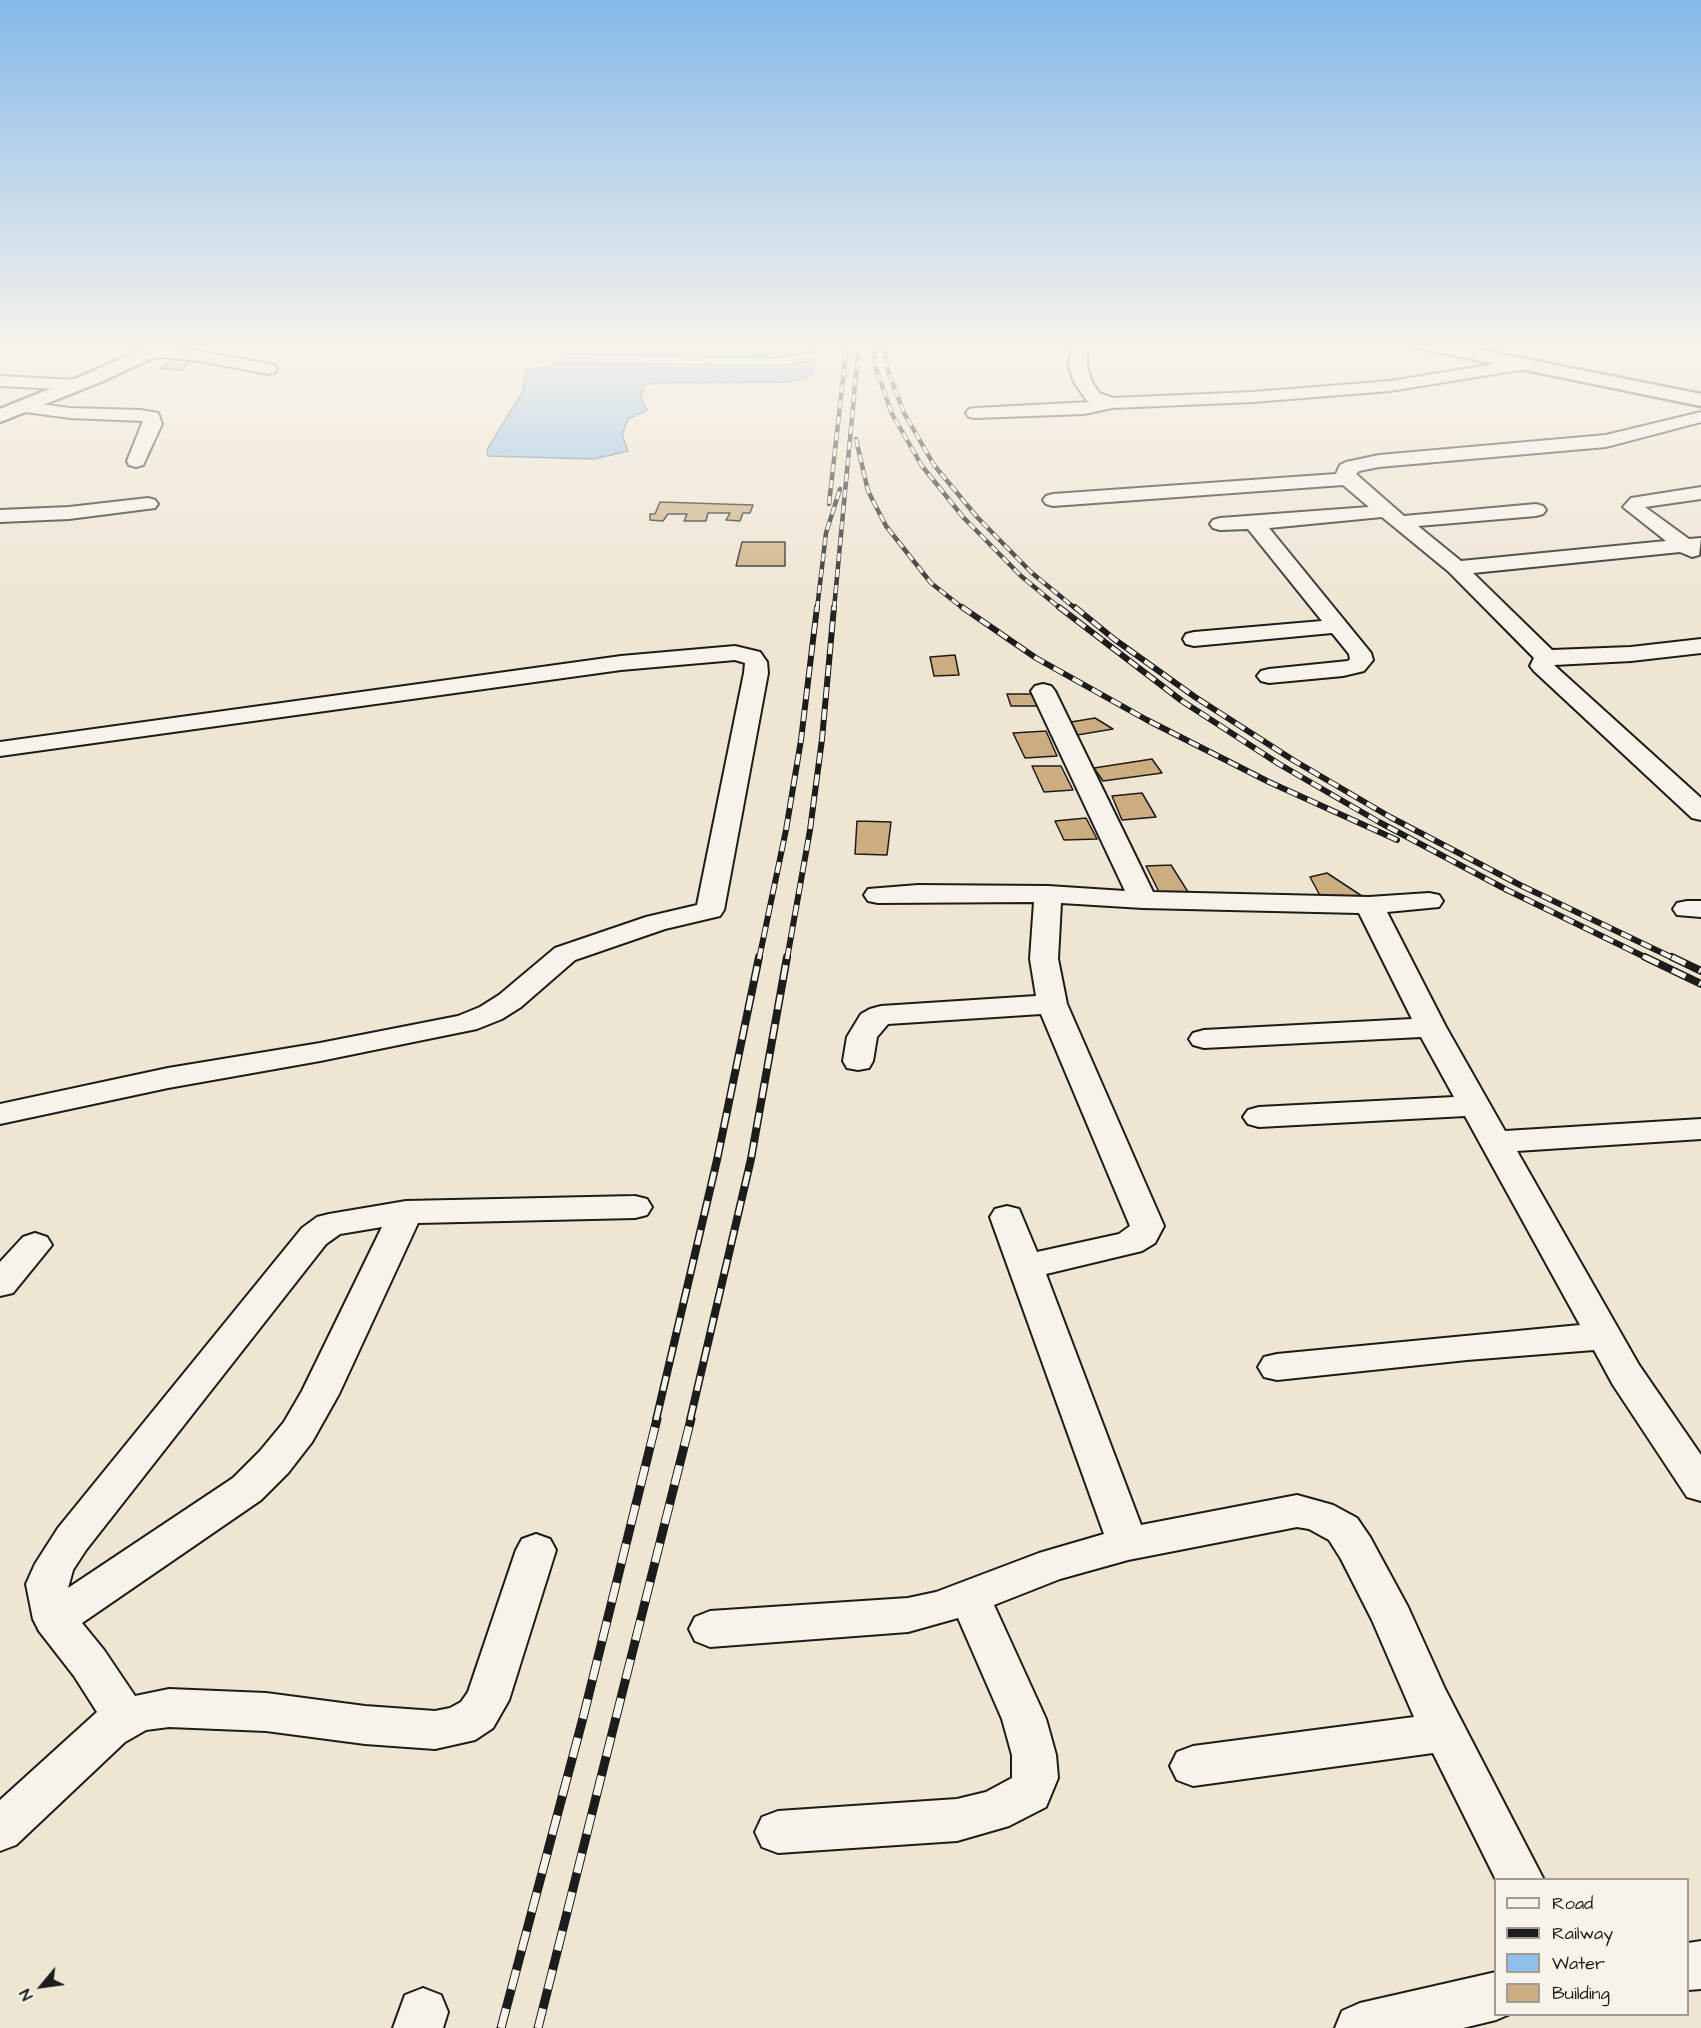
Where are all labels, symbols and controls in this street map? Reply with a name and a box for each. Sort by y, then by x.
legend [1494,1878,1689,2016]
text: Road [1552,1891,1593,1916]
text: Railway [1552,1921,1613,1946]
text: Water [1552,1951,1605,1976]
north arrow [12,1956,72,2016]
text: Building [1552,1981,1610,2006]
text: N [14,1985,38,2004]

